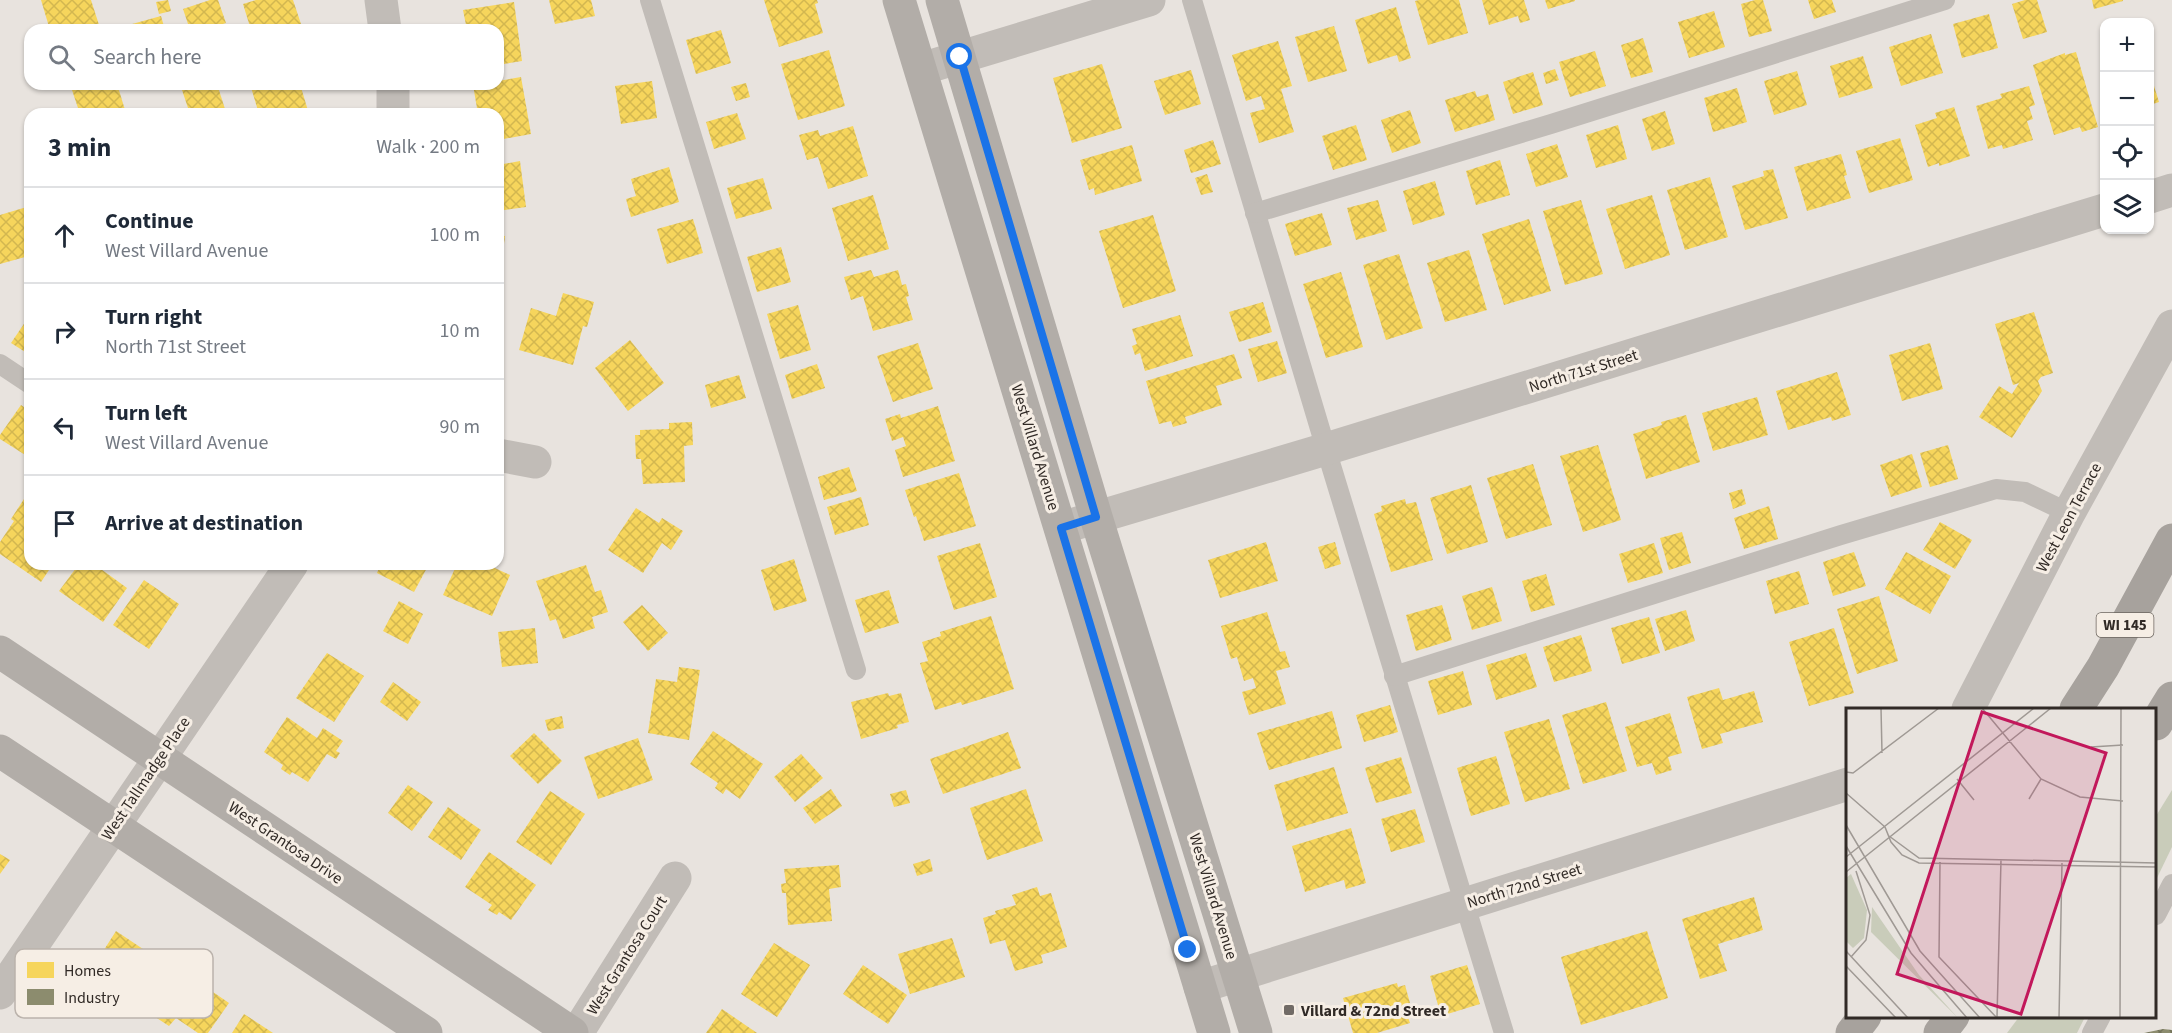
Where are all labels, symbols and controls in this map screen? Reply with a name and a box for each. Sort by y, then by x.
map controls [2100,18,2154,234]
button: + [2100,18,2154,72]
search box [24,24,504,90]
icon: search [45,41,78,74]
text: Search here [93,41,201,73]
route start [946,43,972,69]
button: − [2100,72,2154,126]
button: locate [2100,126,2154,180]
text: 3 min [48,129,111,166]
text: Walk · 200 m [376,133,480,161]
button: layers [2100,180,2154,234]
text: Continue [105,205,194,237]
icon: ahead [48,219,81,252]
text: 100 m [430,221,480,249]
text: West Villard Avenue [105,237,268,265]
text: Turn right [105,301,202,333]
icon: right [48,315,81,348]
text: 10 m [440,317,480,345]
text: North 71st Street [105,333,246,361]
street label: North 71st Street [1526,344,1641,398]
street label: West Villard Avenue [1005,382,1065,513]
text: Turn left [105,397,187,429]
icon: left [48,411,81,444]
text: 90 m [440,413,480,441]
text: West Villard Avenue [105,429,268,457]
street label: West Leon Terrace [2031,459,2107,576]
icon: arrive [48,507,81,540]
text: Arrive at destination [105,507,303,539]
road number: WI 145 [2096,613,2154,637]
inset map [1846,708,2157,1018]
street label: West Tallmadge Place [96,712,195,845]
street label: West Grantosa Drive [224,796,347,889]
street label: West Villard Avenue [1183,831,1243,962]
street label: North 72nd Street [1464,858,1585,914]
street label: West Grantosa Court [581,891,673,1019]
route end [1174,936,1200,962]
legend [15,949,213,1018]
text: Homes [64,960,111,982]
text: Industry [64,987,120,1009]
place label: Villard & 72nd Street [1300,1000,1446,1022]
marker: Villard & 72nd Street [1282,1003,1296,1017]

